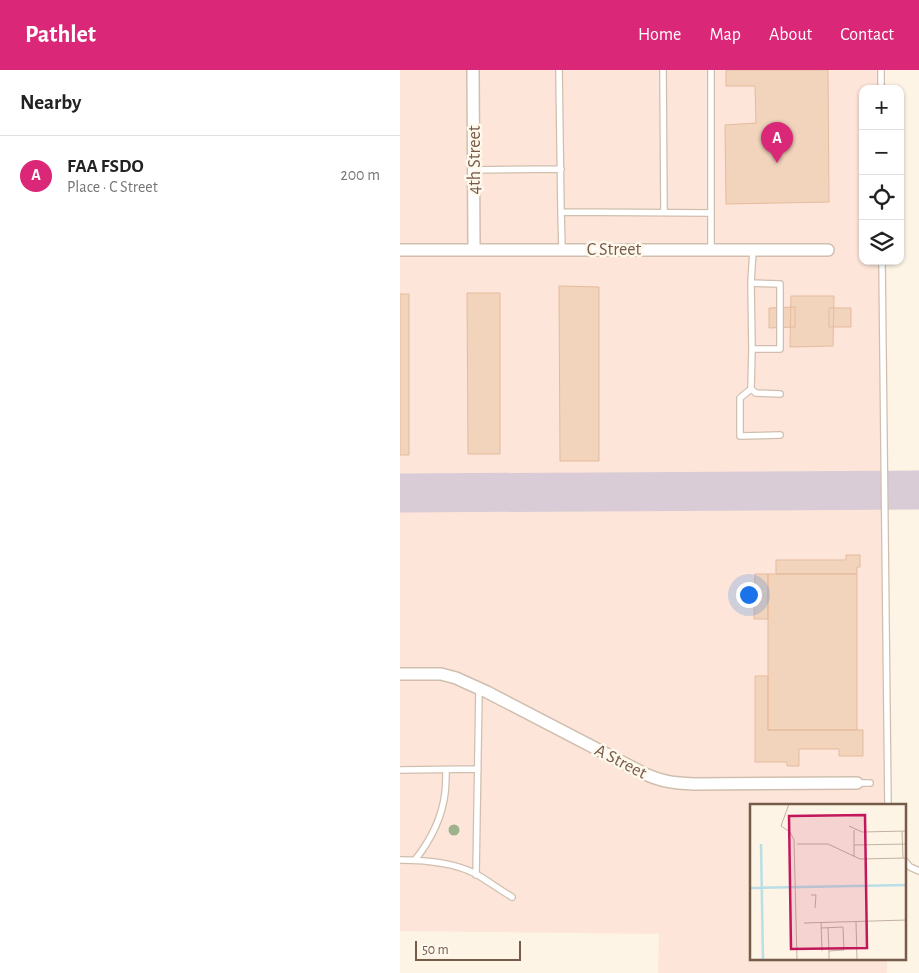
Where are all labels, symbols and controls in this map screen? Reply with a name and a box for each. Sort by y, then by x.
text: Pathlet [25,23,96,47]
text: Home [638,26,681,44]
text: Map [709,26,741,44]
text: About [769,26,812,44]
text: Contact [840,26,894,44]
map controls [859,85,904,265]
button: + [859,85,904,130]
text: Nearby [20,92,81,113]
pin: A [761,122,793,163]
street label: 4th Street [466,125,484,195]
button: − [859,130,904,175]
text: FAA FSDO [67,157,144,176]
text: A [31,167,41,183]
text: 200 m [340,167,380,183]
button: locate [859,175,904,220]
text: Place · C Street [67,179,158,195]
button: layers [859,220,904,265]
street label: C Street [587,241,642,259]
your location [736,582,762,608]
street label: A Street [592,741,650,783]
inset map [750,804,907,960]
scale bar [415,938,521,961]
text: 50 m [422,943,449,957]

